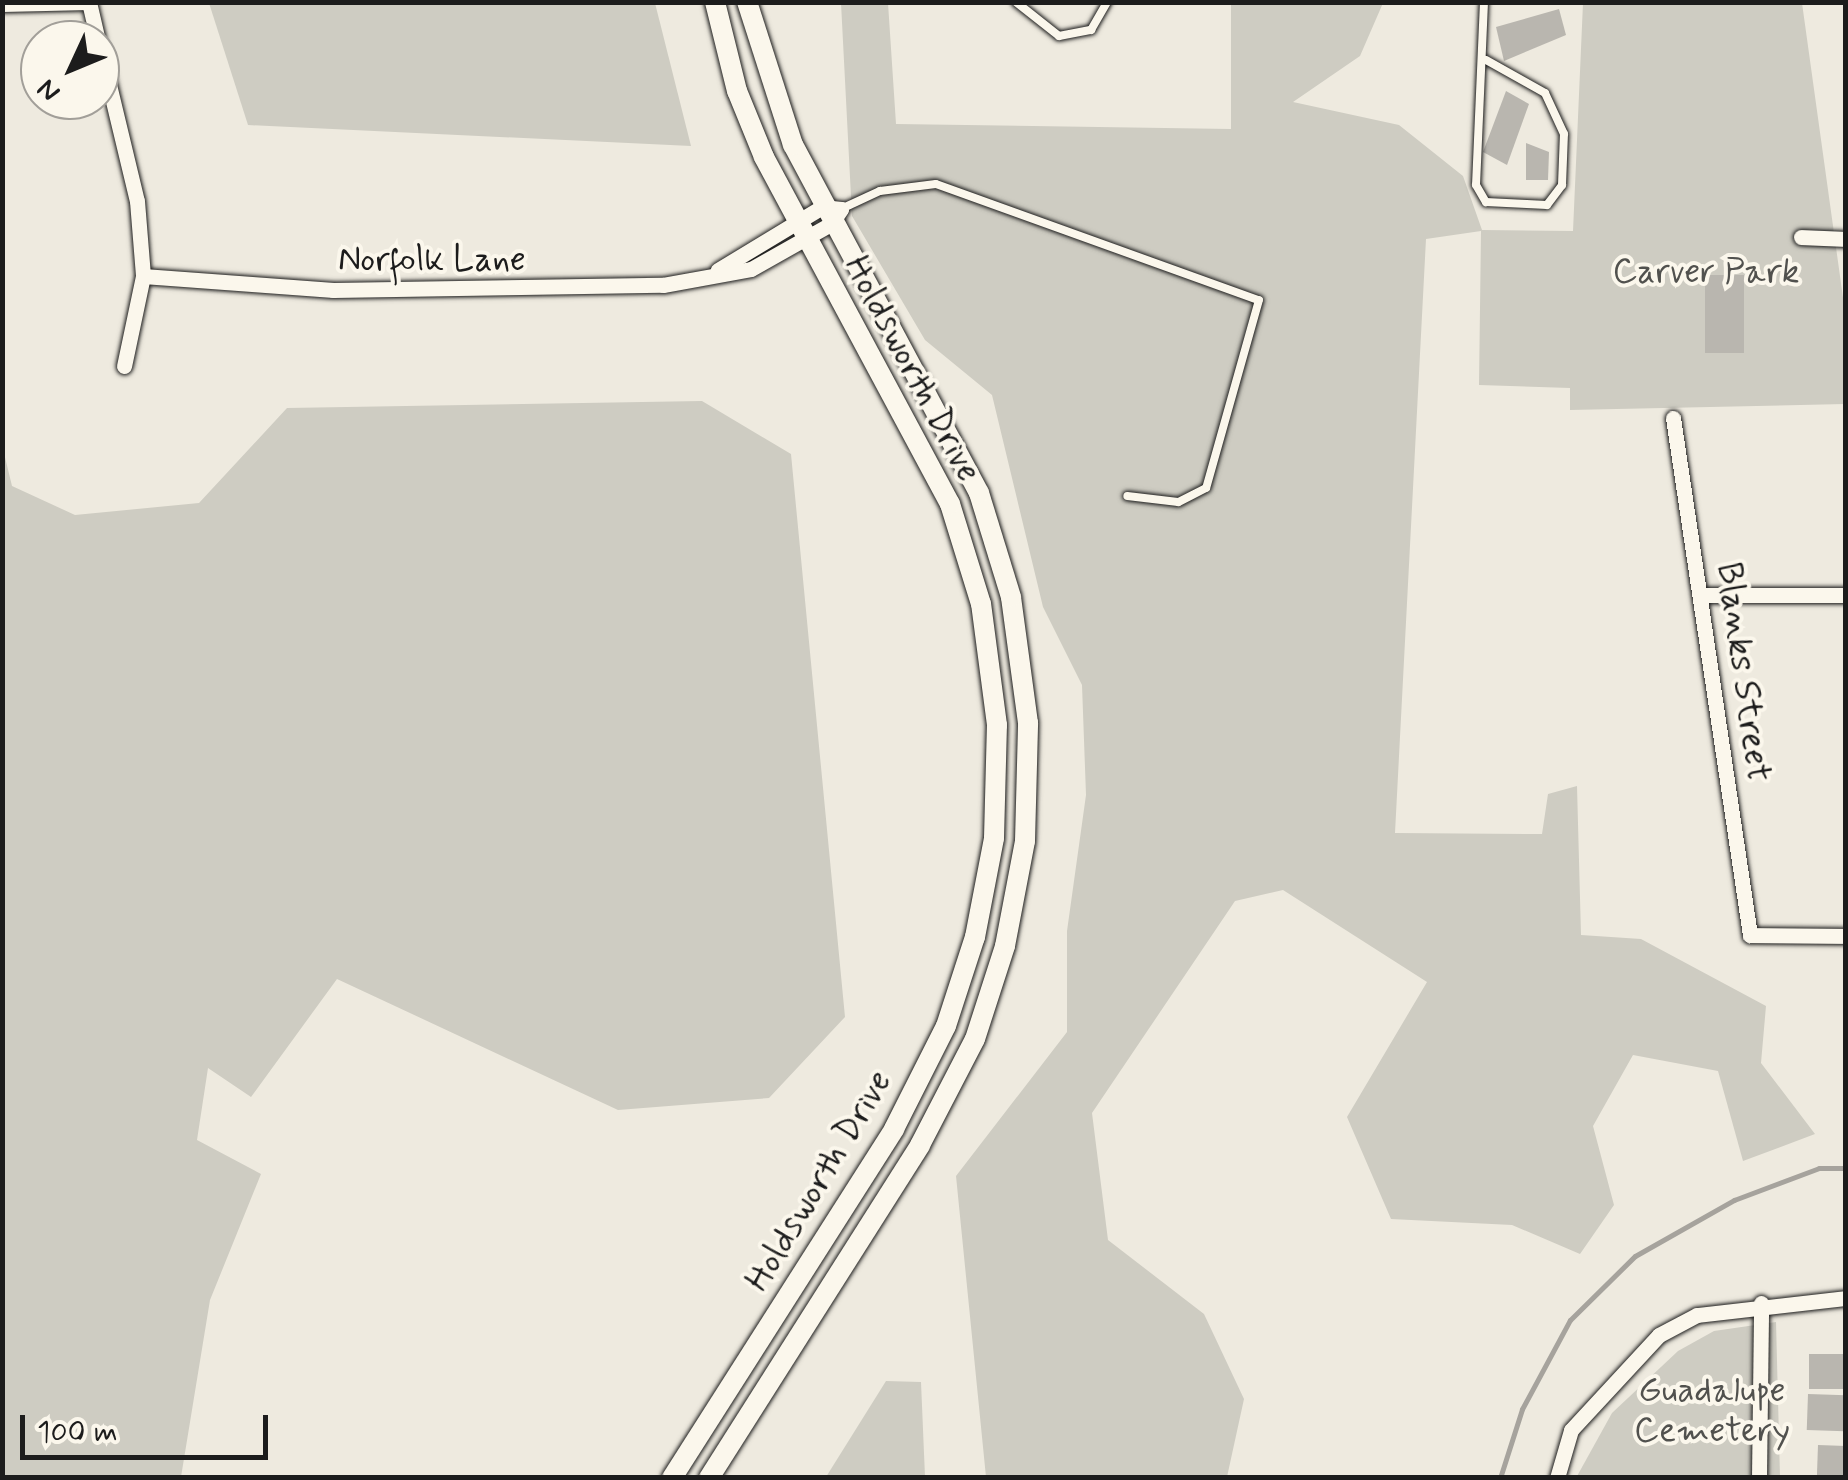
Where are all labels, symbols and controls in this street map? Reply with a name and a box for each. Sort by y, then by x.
north arrow [20,20,120,120]
text: N [30,70,69,109]
street label: Norfolk Lane [337,239,527,281]
street label: Holdsworth Drive [835,249,989,489]
park label: Carver Park [1615,251,1797,293]
street label: Blanks Street [1707,561,1779,783]
street label: Holdsworth Drive [737,1063,901,1299]
park label: Guadalupe Cemetery [1634,1370,1790,1452]
scale bar [25,1395,272,1457]
text: 100 m [37,1413,118,1452]

